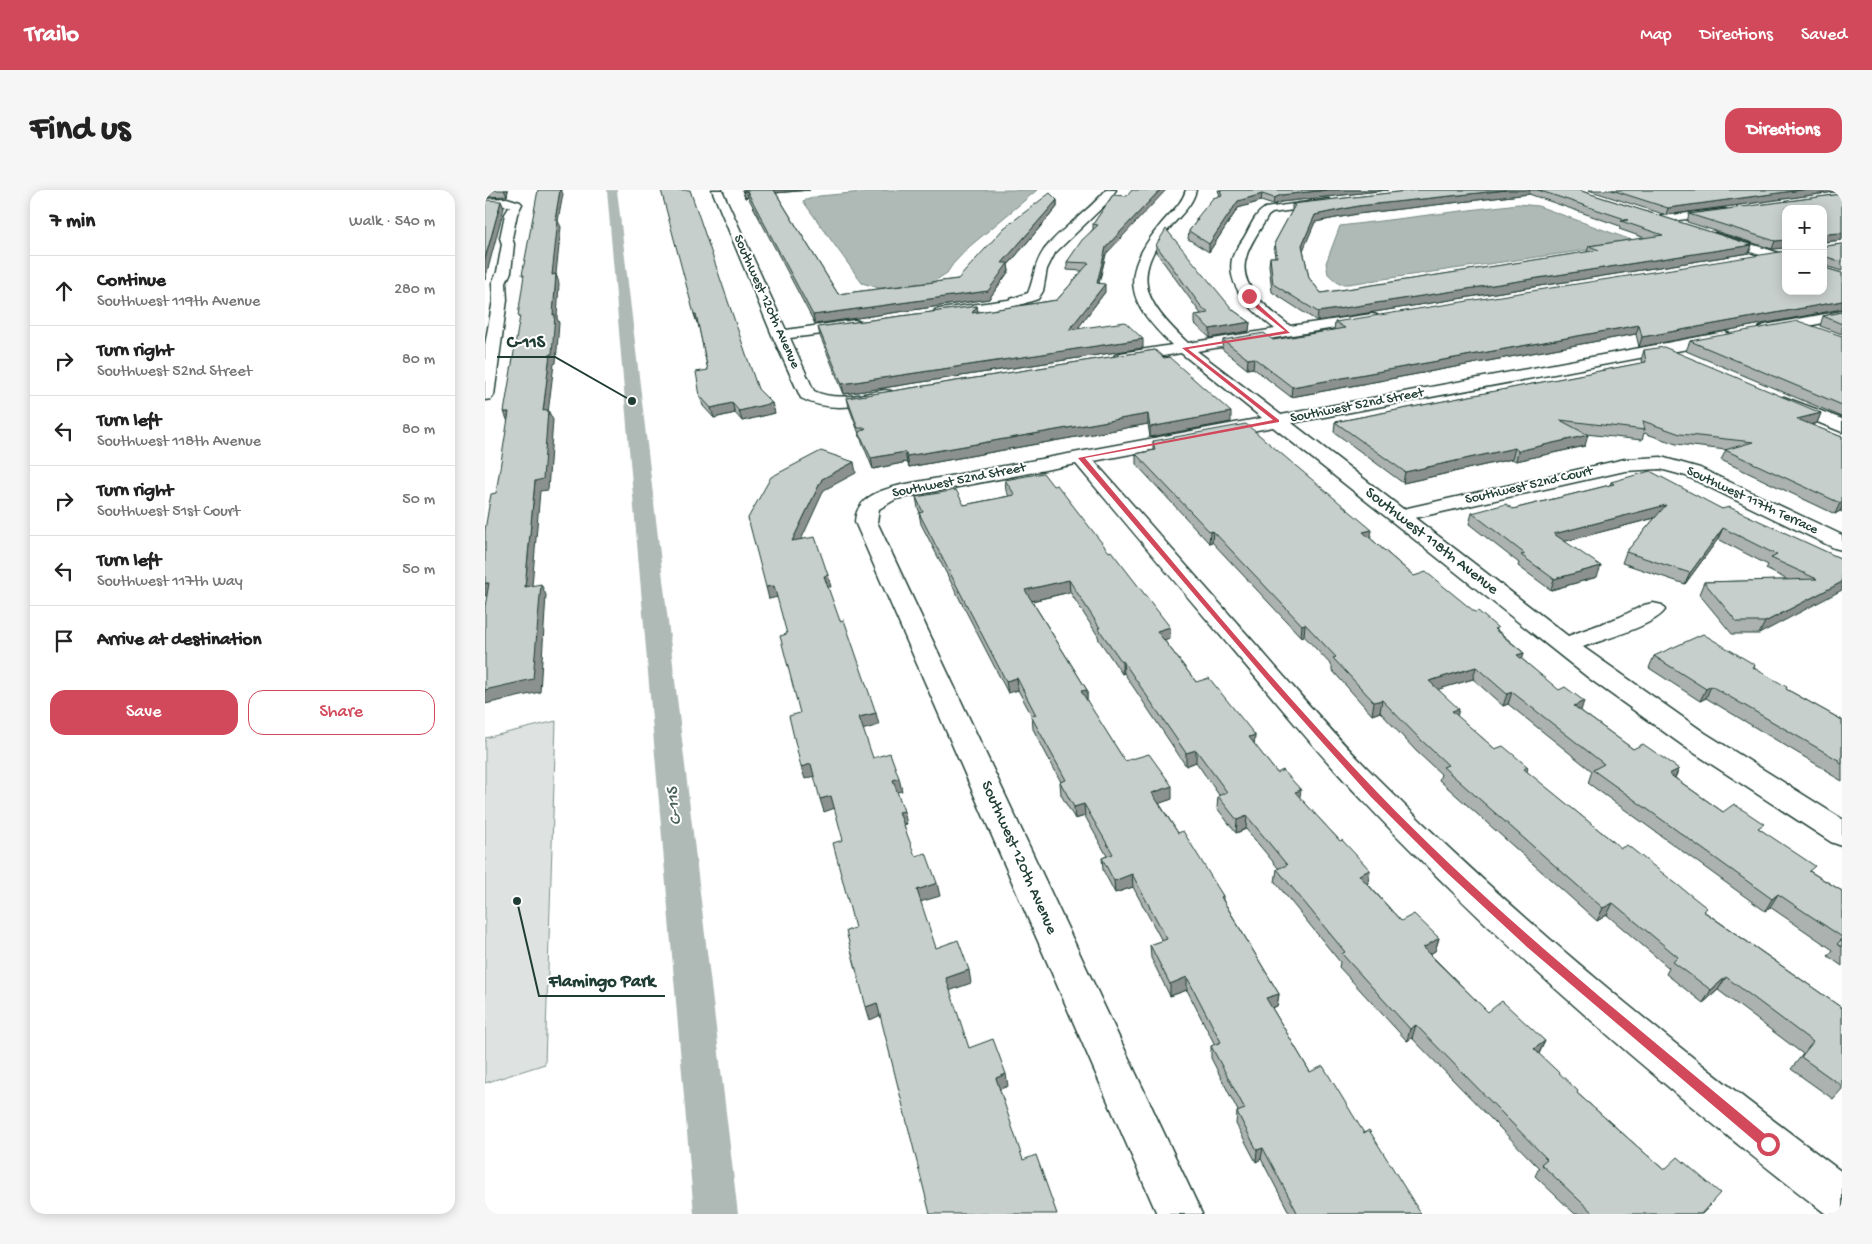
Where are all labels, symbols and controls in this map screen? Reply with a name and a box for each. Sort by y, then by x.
text: Trailo [25,21,79,50]
text: Map [1640,25,1672,46]
text: Directions [1700,25,1773,46]
text: Saved [1801,25,1847,46]
button: Directions [1725,108,1842,153]
text: Find us [30,110,130,151]
map controls [1782,205,1827,295]
button: + [1782,205,1827,250]
text: 7 min [50,210,95,235]
text: Walk · 540 m [349,213,435,232]
street label: Southwest 120th Avenue [729,232,804,372]
button: − [1782,250,1827,295]
text: Continue [97,270,166,293]
icon: ahead [50,277,78,305]
text: 280 m [394,281,435,300]
route end [1238,285,1261,308]
text: Southwest 119th Avenue [97,293,260,312]
callout: C-11S [497,324,555,357]
text: C-11S [506,333,546,354]
text: Turn right [97,340,173,363]
icon: right [50,347,78,375]
text: 80 m [402,351,435,370]
text: Southwest 52nd Street [97,363,252,382]
street label: Southwest 52nd Street [1289,384,1426,427]
text: Turn left [97,410,161,433]
icon: left [50,417,78,445]
text: 80 m [402,421,435,440]
text: Southwest 118th Avenue [97,433,261,452]
street label: Southwest 52nd Street [891,459,1028,502]
street label: Southwest 52nd Court [1464,463,1596,509]
street label: Southwest 117th Terrace [1683,463,1821,539]
text: Turn right [97,480,173,503]
street label: Southwest 118th Avenue [1361,484,1502,600]
icon: right [50,487,78,515]
text: 50 m [402,491,435,510]
text: Southwest 51st Court [97,503,240,522]
text: Turn left [97,550,161,573]
icon: left [50,557,78,585]
text: 50 m [402,561,435,580]
text: Southwest 117th Way [97,573,243,592]
icon: arrive [50,627,78,655]
text: Arrive at destination [97,629,261,652]
button: Save [50,690,238,735]
button: Share [248,690,435,735]
street label: Southwest 120th Avenue [976,778,1061,938]
water label: C-11S [662,785,687,826]
callout: Flamingo Park [539,963,665,996]
text: Flamingo Park [548,972,657,993]
route start [1757,1133,1780,1156]

